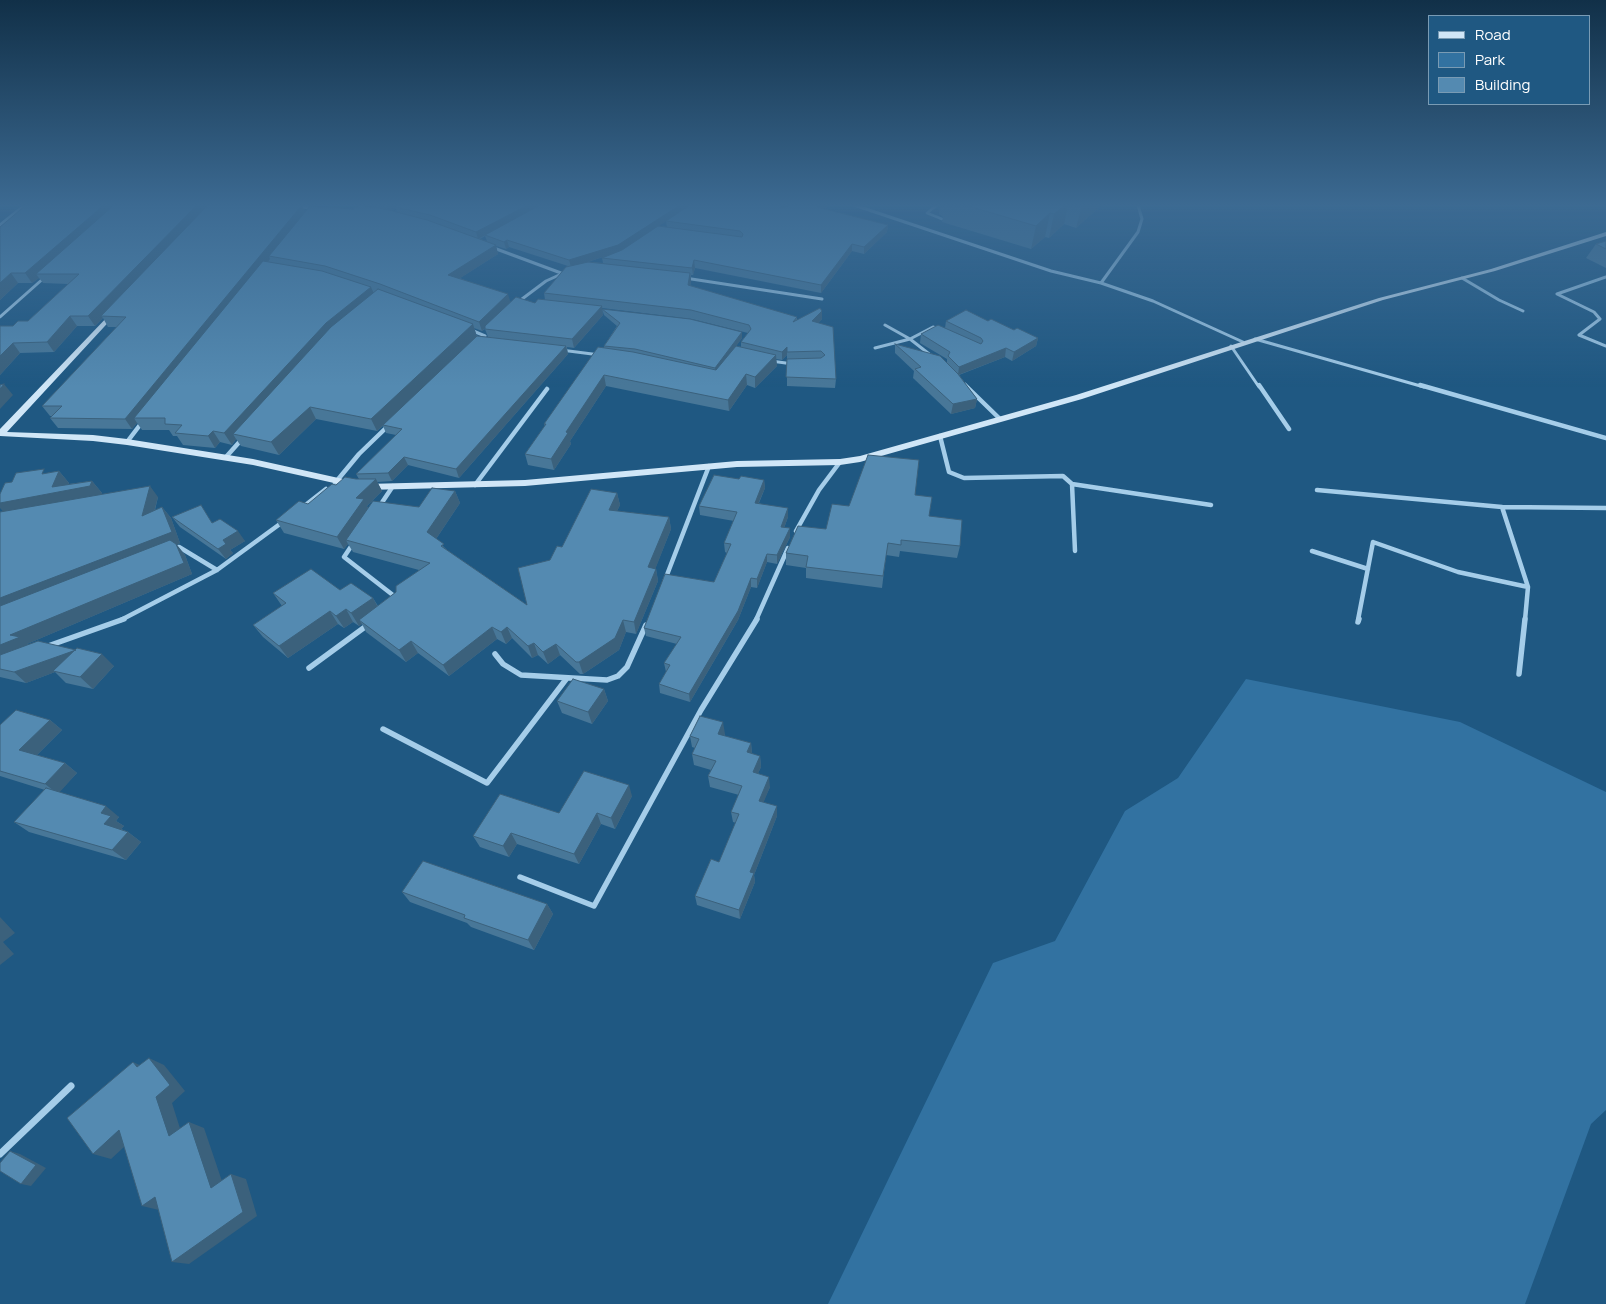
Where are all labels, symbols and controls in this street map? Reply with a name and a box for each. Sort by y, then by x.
legend [1428,15,1591,105]
text: Road [1475,24,1511,45]
text: Park [1475,49,1505,70]
text: Building [1475,74,1530,95]

